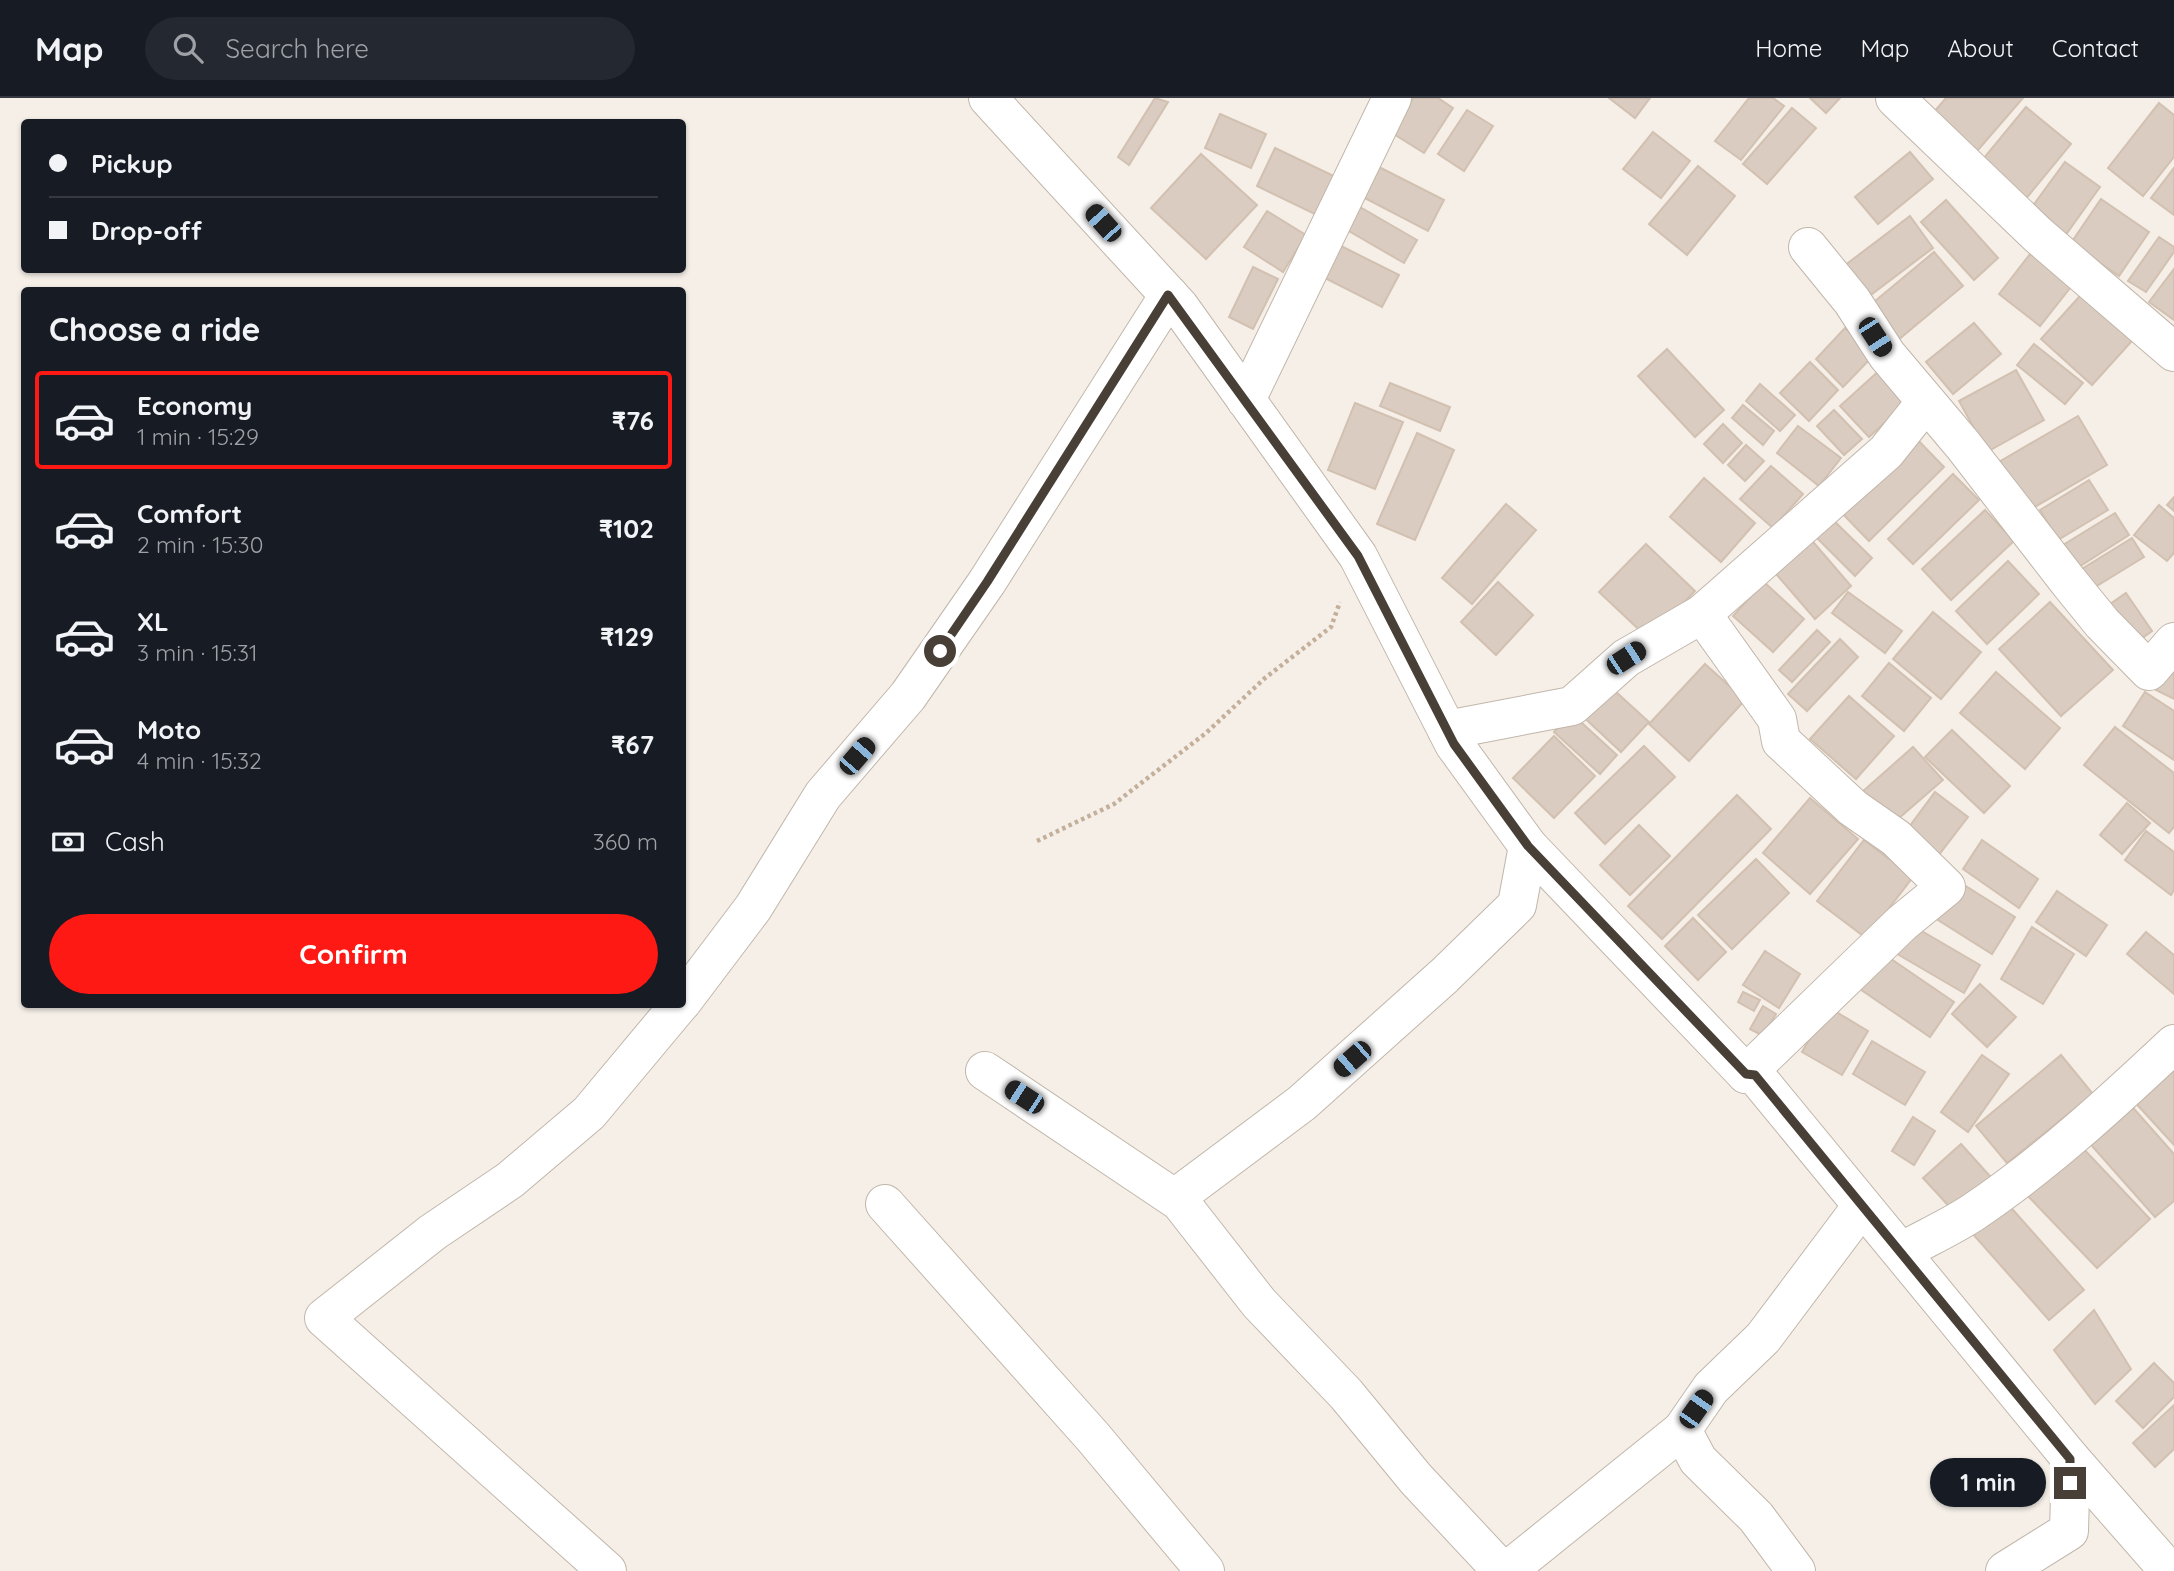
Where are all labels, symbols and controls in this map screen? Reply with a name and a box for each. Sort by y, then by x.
search box [145,17,635,80]
text: Map [35,28,103,69]
icon: search [169,29,207,67]
text: Search here [225,32,369,65]
text: Home [1755,33,1822,63]
text: Map [1860,33,1909,63]
text: About [1947,33,2014,63]
text: Contact [2052,33,2139,63]
text: Pickup [91,147,173,180]
car [1082,200,1125,246]
text: Drop-off [91,214,202,247]
text: Choose a ride [49,309,261,349]
car [1855,314,1896,360]
icon: car [53,389,116,452]
text: Economy [137,389,252,422]
text: ₹76 [612,404,654,437]
text: 1 min · 15:29 [137,422,259,451]
icon: car [53,497,116,560]
text: Comfort [137,497,242,530]
text: ₹102 [599,512,654,545]
text: 2 min · 15:30 [137,530,263,559]
icon: car [53,605,116,668]
text: XL [137,605,169,638]
text: ₹129 [600,620,654,653]
route start [924,635,956,667]
text: 3 min · 15:31 [137,638,257,667]
car [1603,638,1650,678]
icon: car [53,713,116,776]
text: Moto [137,713,201,746]
text: ₹67 [611,728,654,761]
car [836,733,879,779]
text: 4 min · 15:32 [137,746,262,775]
icon: cash [49,823,87,861]
text: Cash [105,825,165,858]
text: 360 m [593,827,658,856]
button: Confirm [49,914,658,994]
car [1330,1037,1375,1081]
car [1001,1077,1048,1117]
car [1676,1386,1717,1432]
callout: 1 min [1930,1458,2046,1508]
route end [2054,1467,2086,1499]
text: 1 min [1960,1468,2016,1497]

